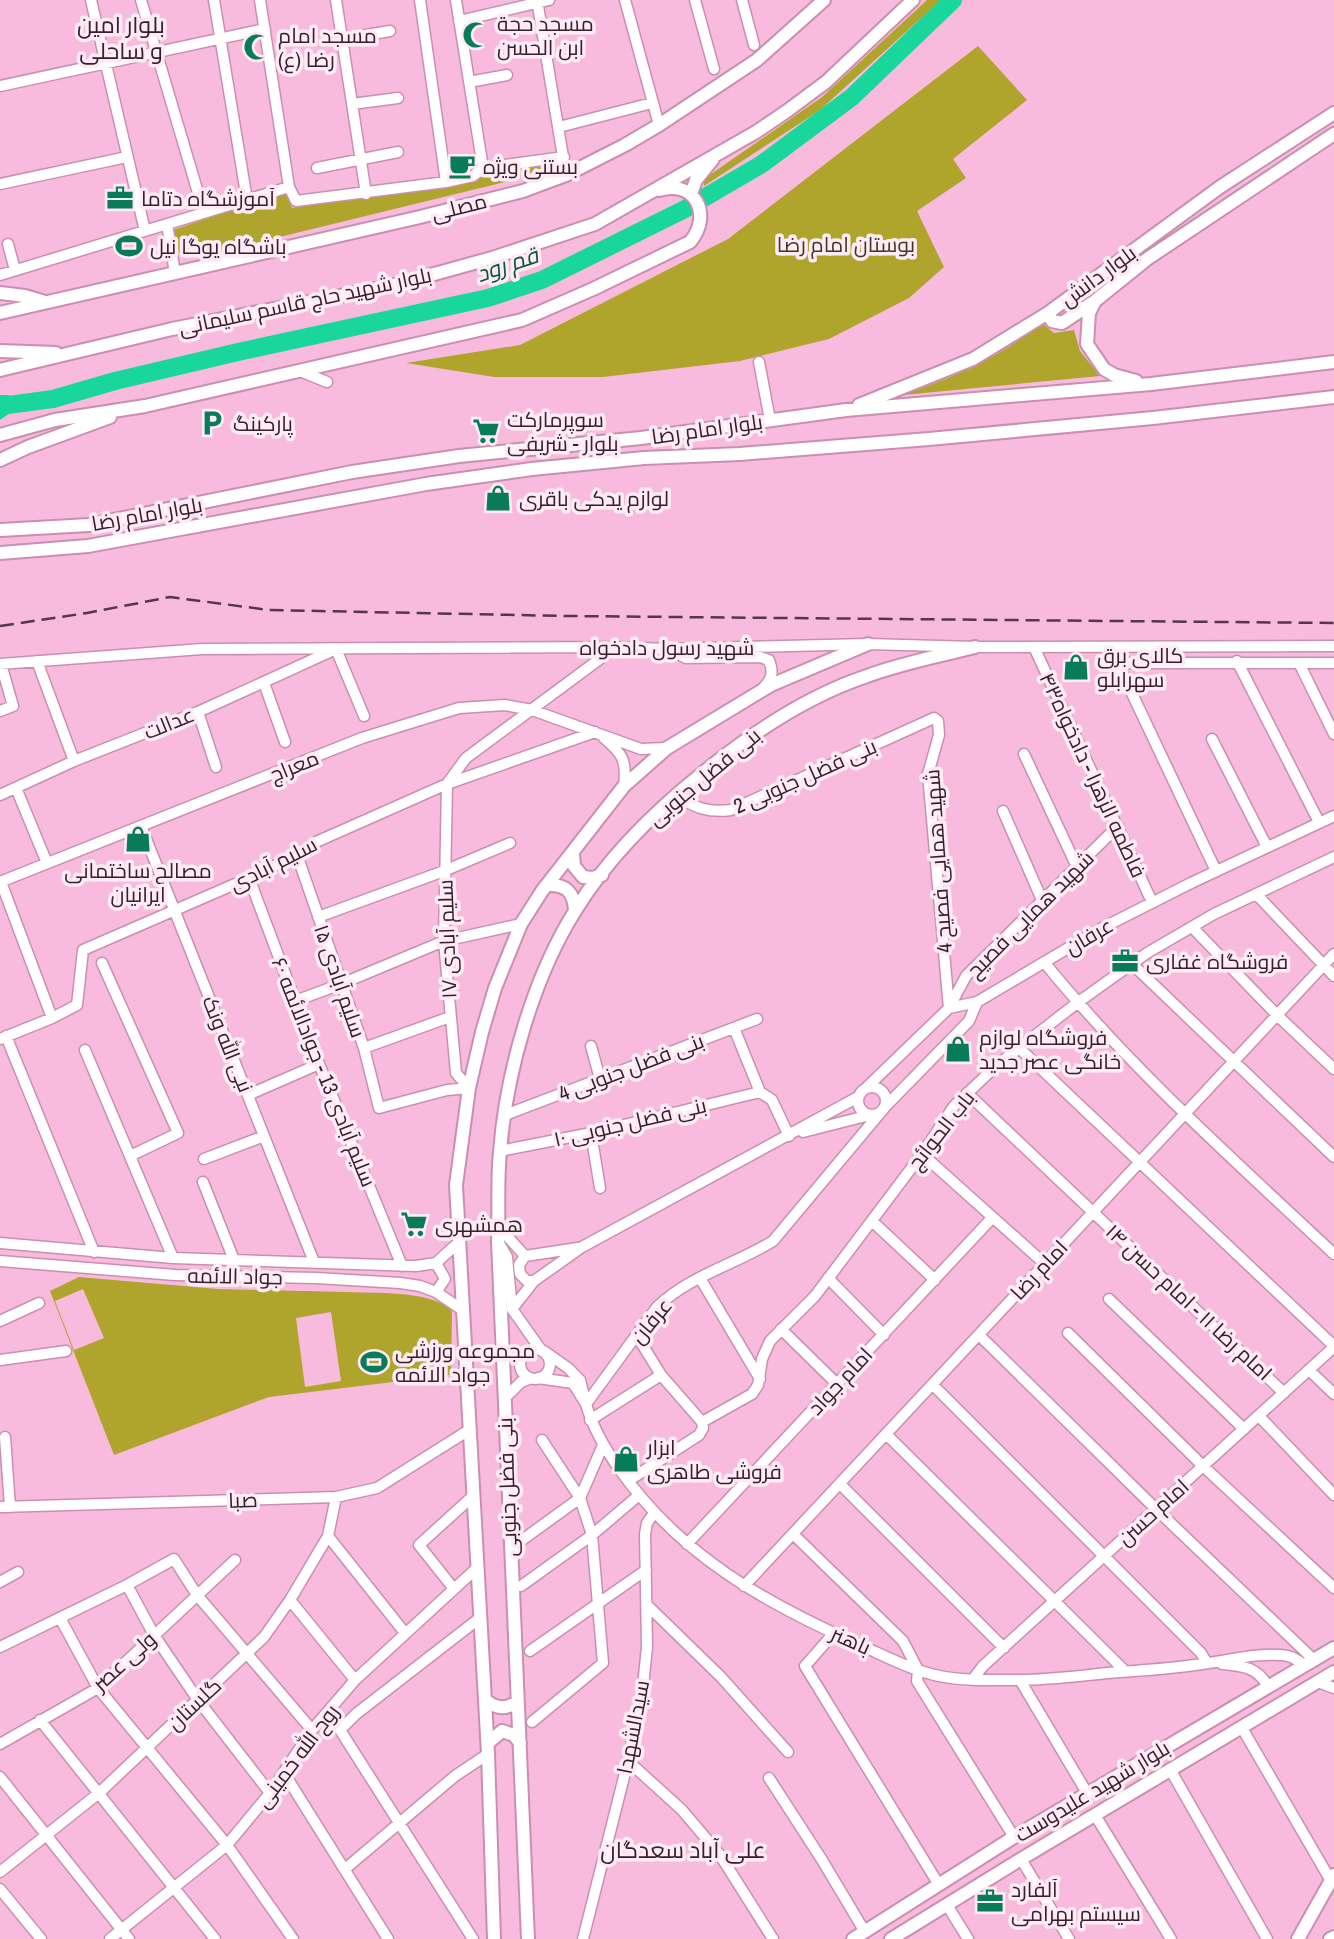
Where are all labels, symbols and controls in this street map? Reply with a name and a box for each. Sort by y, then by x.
district label: بلوار امین و ساحلی [77,9,165,66]
place label: مسجد حجة ابن الحسن [497,9,594,62]
mosque icon: مسجد حجة ابن الحسن [461,20,491,50]
place label: مسجد امام رضا (ع) [278,21,377,74]
mosque icon: مسجد امام رضا (ع) [242,32,272,62]
cafe icon: بستنی ویژه [447,151,477,181]
place label: بستنی ویژه [483,152,578,181]
office icon: آموزشگاه دتاما [105,183,135,213]
place label: آموزشگاه دتاما [141,184,275,213]
street label: مصلی [428,186,490,228]
park label: بوستان امام رضا [777,230,915,259]
sports icon: باشگاه یوگا نیل [114,231,144,261]
place label: باشگاه یوگا نیل [150,232,287,261]
water label: قم رود [472,238,545,290]
street label: بلوار دانش [1054,238,1142,314]
street label: بلوار شهید حاج قاسم سلیمانی [176,260,434,342]
place label: سوپرمارکت بلوار - شریفی [507,405,619,458]
street label: بلوار امام رضا [649,407,765,451]
parking icon: پارکینگ [197,408,227,438]
place label: پارکینگ [233,409,293,438]
supermarket icon: سوپرمارکت بلوار - شریفی [471,416,501,446]
shop icon: لوازم یدکی باقری [483,483,513,513]
place label: لوازم یدکی باقری [519,484,669,513]
street label: بلوار امام رضا [89,490,205,538]
street label: شهید رسول دادخواه [580,633,754,662]
place label: کالای برق سهرابلو [1097,641,1183,694]
shop icon: کالای برق سهرابلو [1061,652,1091,682]
street label: فاطمه الزهرا - دادخواه۴۳ [1033,668,1153,882]
street label: عدالت [139,700,199,746]
street label: بنی فضل جنوبی [641,721,767,833]
street label: بنی فضل جنوبی 2 [729,731,881,821]
street label: معراج [265,743,323,789]
street label: شهید همایی فصیح 4 [917,768,959,954]
shop icon: مصالح ساختمانی ایرانیان [123,824,153,854]
street label: سلیم آبادی [224,830,322,898]
street label: شهید همایی فصیح [960,844,1100,984]
place label: مصالح ساختمانی ایرانیان [64,856,212,909]
street label: سلیم آبادی ۱۷ [430,879,464,999]
street label: عرفان [1059,911,1119,961]
street label: سلیم آبادی ۱۵ [307,921,373,1041]
office icon: فروشگاه غفاری [1110,946,1140,976]
place label: فروشگاه غفاری [1146,947,1288,976]
street label: سلیم آبادی 13 - جوادالائمه ۶۰ [265,953,383,1191]
street label: نبی الله ونک [195,991,261,1097]
place label: فروشگاه لوازم خانگی عصر جدید [979,1023,1121,1076]
street label: بنی فضل جنوبی 4 [554,1026,708,1108]
shop icon: فروشگاه لوازم خانگی عصر جدید [943,1034,973,1064]
street label: باب الحوائج [901,1084,981,1176]
street label: بنی فضل جنوبی ۱۰ [551,1090,709,1154]
supermarket icon: همشهری [399,1209,429,1239]
place label: همشهری [435,1210,523,1239]
street label: امام رضا ۱۱ - امام حسن ۱۴ [1099,1217,1279,1387]
street label: امام رضا [1004,1234,1074,1306]
street label: جواد الائمه [187,1261,283,1291]
street label: عرفان [623,1292,679,1350]
place label: مجموعه ورزشی جواد الائمه [395,1336,535,1389]
street label: امام جواد [801,1341,879,1421]
sports icon: مجموعه ورزشی جواد الائمه [359,1347,389,1377]
street label: بنی فضل جنوبی [490,1417,524,1557]
place label: ابزار فروشی طاهری [646,1433,782,1486]
shop icon: ابزار فروشی طاهری [611,1444,641,1474]
street label: امام حسن [1111,1472,1195,1552]
street label: صبا [228,1485,258,1515]
street label: باهنر [825,1618,876,1662]
street label: ولی عصر [85,1625,162,1698]
street label: گلستان [160,1671,228,1737]
street label: سیدالشهدا [610,1678,656,1776]
street label: روح الله خمینی [248,1698,346,1814]
street label: بلوار شهید علیدوست [1009,1733,1175,1849]
district label: علی آباد سعدگان [600,1834,766,1865]
place label: آلفارد سیستم بهرامی [1011,1875,1141,1928]
office icon: آلفارد سیستم بهرامی [975,1886,1005,1916]

